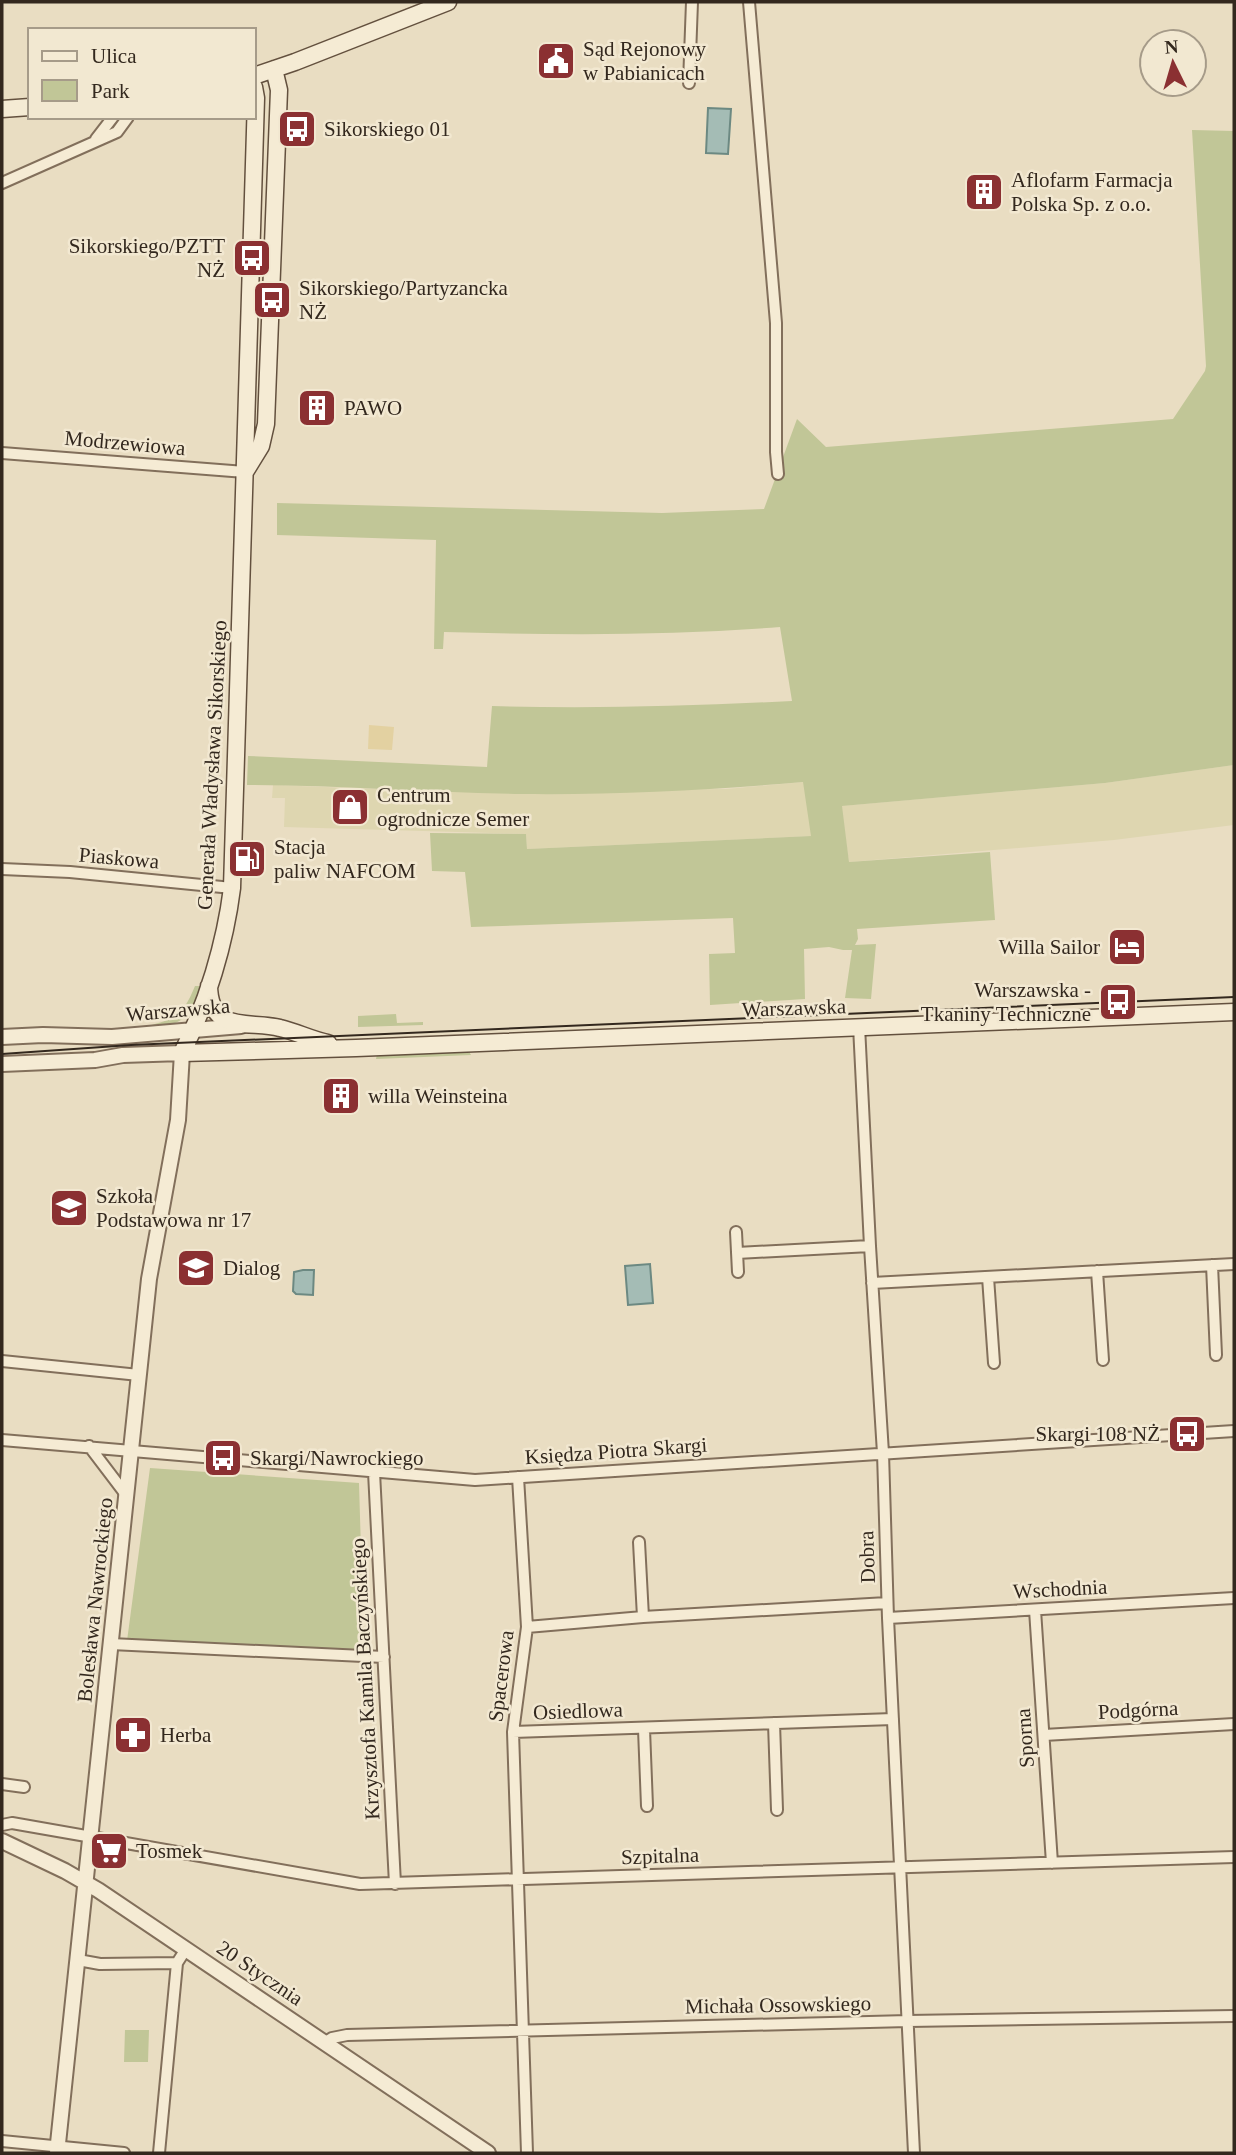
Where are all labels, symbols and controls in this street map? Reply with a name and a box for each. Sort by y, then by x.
legend [28,28,256,119]
north arrow [1138,28,1208,98]
text: N [1164,35,1180,58]
place label: Sąd Rejonowy w Pabianicach [583,37,707,85]
public building icon: Sąd Rejonowy w Pabianicach [535,40,577,82]
text: Ulica [91,44,137,68]
text: Park [91,79,130,103]
bus stop icon: Sikorskiego 01 [276,108,318,150]
place label: Sikorskiego 01 [324,117,451,141]
place label: Aflofarm Farmacja Polska Sp. z o.o. [1011,168,1173,216]
building icon: Aflofarm Farmacja Polska Sp. z o.o. [963,171,1005,213]
place label: Sikorskiego/PZTT NŻ [69,234,225,282]
bus stop icon: Sikorskiego/PZTT NŻ [231,237,273,279]
place label: Sikorskiego/Partyzancka NŻ [299,276,508,324]
bus stop icon: Sikorskiego/Partyzancka NŻ [251,279,293,321]
building icon: PAWO [296,387,338,429]
place label: PAWO [344,396,402,420]
street label: Modrzewiowa [64,426,187,460]
street label: Generała Władysława Sikorskiego [192,620,232,910]
place label: Centrum ogrodnicze Semer [377,783,529,831]
shop icon: Centrum ogrodnicze Semer [329,786,371,828]
place label: Stacja paliw NAFCOM [274,835,416,883]
fuel station icon: Stacja paliw NAFCOM [226,838,268,880]
street label: Piaskowa [78,843,161,874]
hotel icon: Willa Sailor [1106,926,1148,968]
place label: Willa Sailor [999,935,1100,959]
place label: Warszawska - Tkaniny Techniczne [921,978,1091,1026]
bus stop icon: Warszawska - Tkaniny Techniczne [1097,981,1139,1023]
street label: Warszawska [125,993,232,1027]
street label: Warszawska [741,994,847,1022]
building icon: willa Weinsteina [320,1075,362,1117]
place label: willa Weinsteina [368,1084,508,1108]
place label: Szkoła Podstawowa nr 17 [96,1184,251,1232]
school or university icon: Szkoła Podstawowa nr 17 [48,1187,90,1229]
school or university icon: Dialog [175,1247,217,1289]
place label: Dialog [223,1256,281,1280]
bus stop icon: Skargi 108 NŻ [1166,1413,1208,1455]
place label: Skargi 108 NŻ [1036,1422,1160,1446]
street label: Księdza Piotra Skargi [524,1433,708,1469]
bus stop icon: Skargi/Nawrockiego [202,1437,244,1479]
place label: Skargi/Nawrockiego [250,1446,423,1470]
street label: Bolesława Nawrockiego [72,1496,118,1704]
street label: Dobra [854,1530,880,1584]
street label: Krzysztofa Kamila Baczyńskiego [346,1537,384,1821]
street label: Wschodnia [1012,1575,1108,1603]
street label: Spacerowa [483,1628,519,1723]
street label: Podgórna [1097,1696,1179,1724]
street label: Osiedlowa [533,1697,624,1725]
street label: Sporna [1011,1707,1039,1769]
pharmacy icon: Herba [112,1714,154,1756]
place label: Herba [160,1723,212,1747]
supermarket icon: Tosmek [88,1830,130,1872]
place label: Tosmek [136,1839,203,1863]
street label: Szpitalna [621,1843,700,1869]
street label: 20 Stycznia [212,1935,308,2011]
street label: Michała Ossowskiego [685,1991,871,2019]

